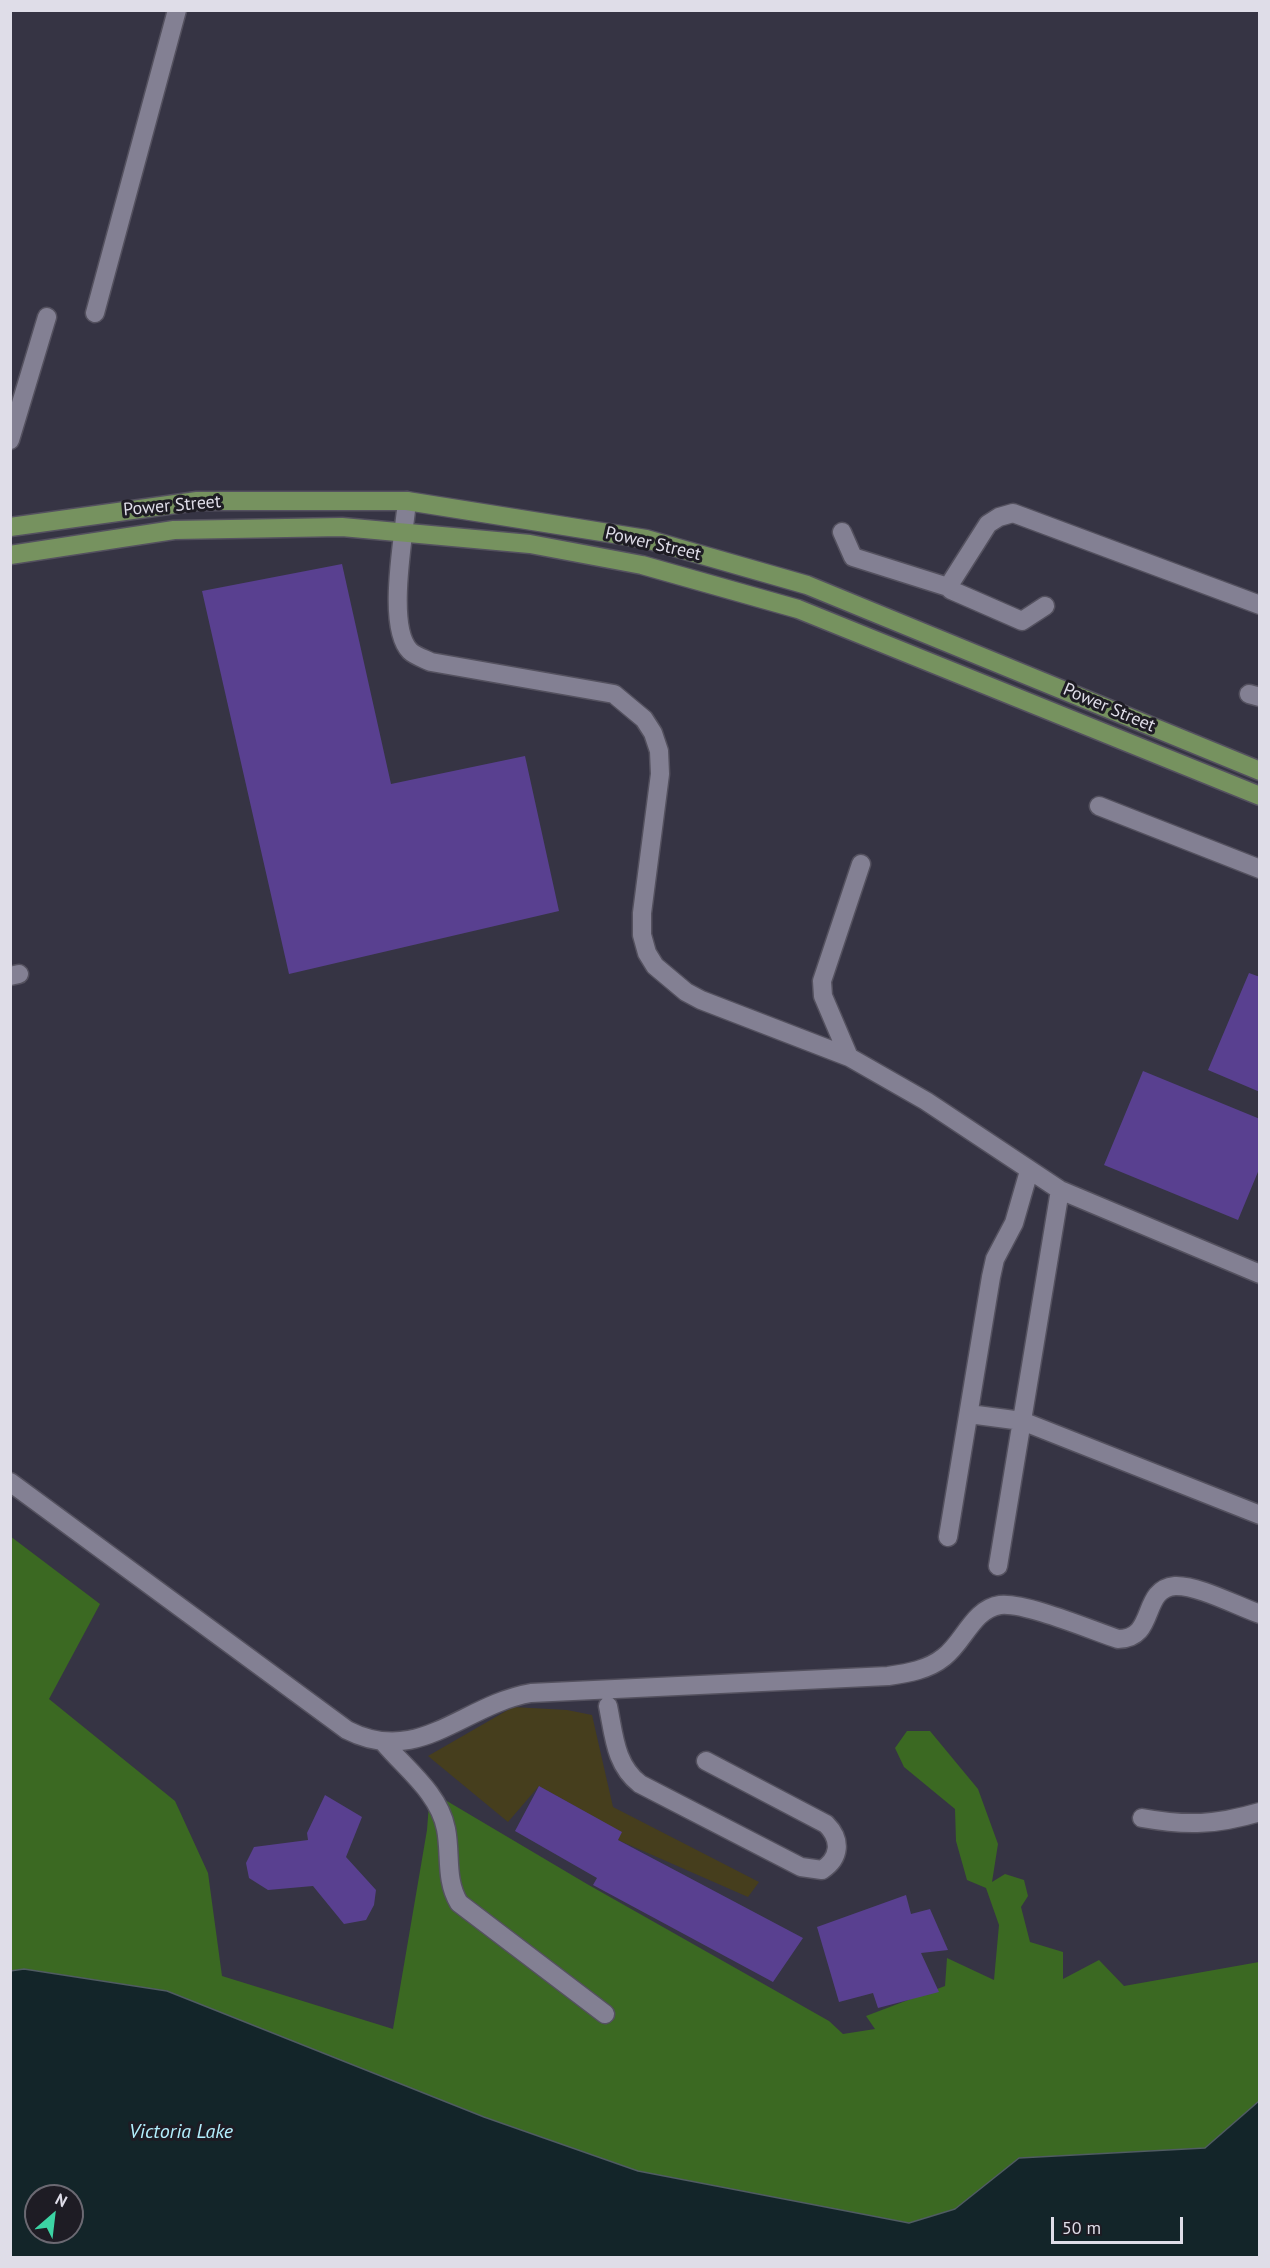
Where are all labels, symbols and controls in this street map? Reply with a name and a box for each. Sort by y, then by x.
street label: Power Street [122,491,222,521]
street label: Power Street [603,522,703,566]
street label: Power Street [1060,679,1158,737]
water label: Victoria Lake [129,2120,233,2144]
north arrow [24,2184,84,2244]
text: N [52,2189,71,2211]
scale bar [1054,2205,1186,2243]
text: 50 m [1062,2216,1101,2239]

